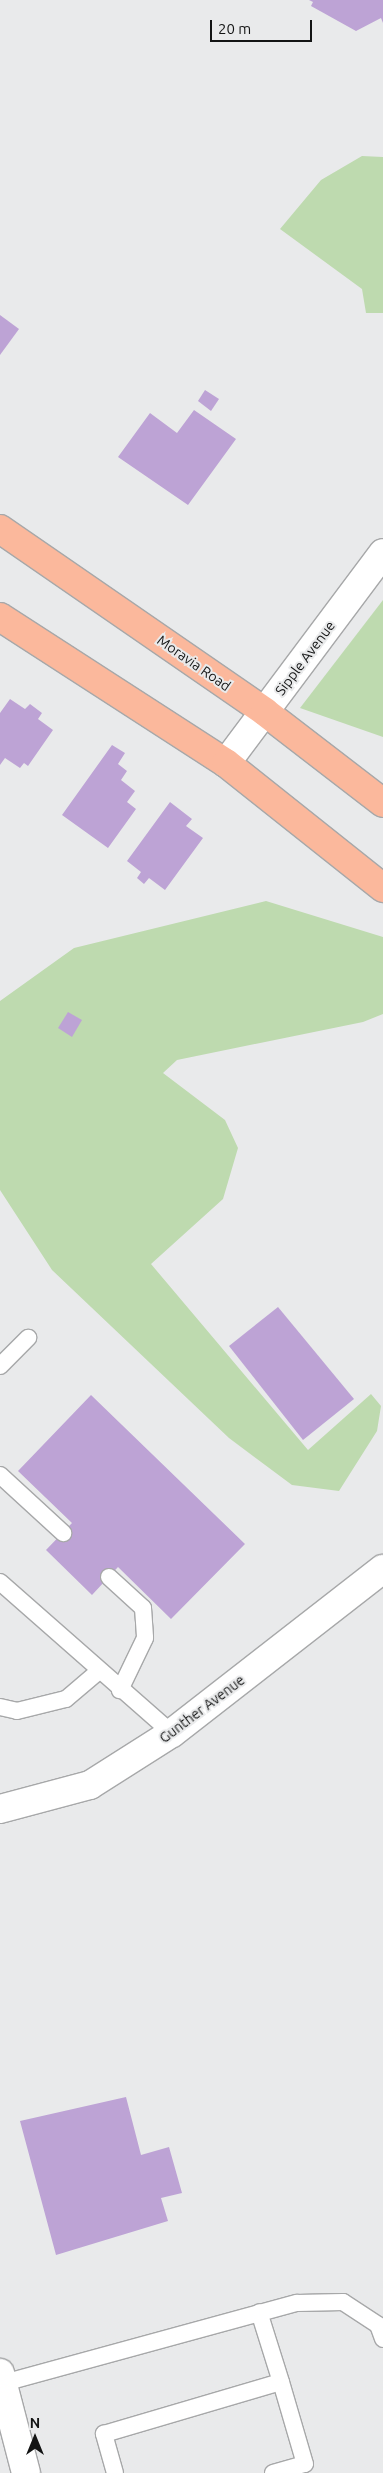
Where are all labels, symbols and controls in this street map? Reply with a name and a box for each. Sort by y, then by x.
scale bar [213,10,316,42]
text: 20 m [218,20,251,37]
street label: Sipple Avenue [272,617,338,699]
street label: Moravia Road [154,632,234,694]
street label: Gunther Avenue [156,1672,248,1746]
north arrow [10,2413,60,2463]
text: N [30,2415,40,2431]

